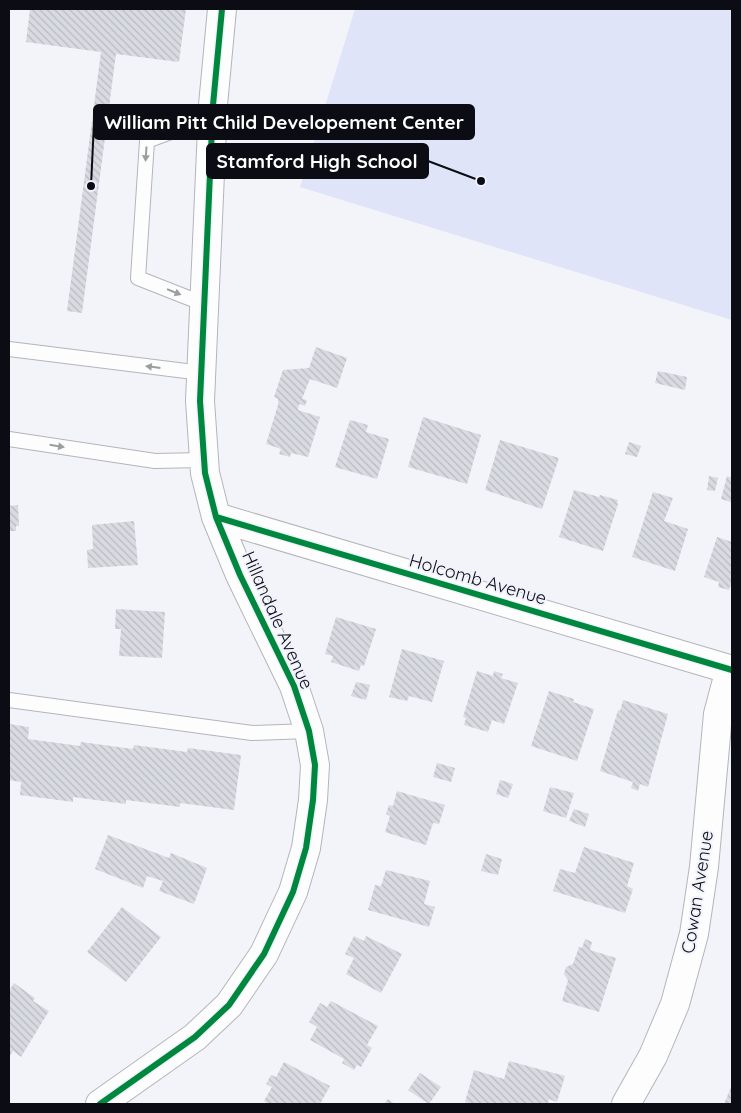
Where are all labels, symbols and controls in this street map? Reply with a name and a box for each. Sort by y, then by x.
callout: William Pitt Child Developement Center [94,105,474,139]
text: William Pitt Child Developement Center [104,110,464,134]
callout: Stamford High School [207,144,428,178]
one-way arrow [142,146,150,162]
text: Stamford High School [216,149,418,173]
one-way arrow [166,289,181,296]
one-way arrow [145,363,161,371]
one-way arrow [49,442,65,450]
street label: Hillandale Avenue [237,547,319,693]
street label: Holcomb Avenue [407,548,549,610]
street label: Cowan Avenue [676,829,718,955]

